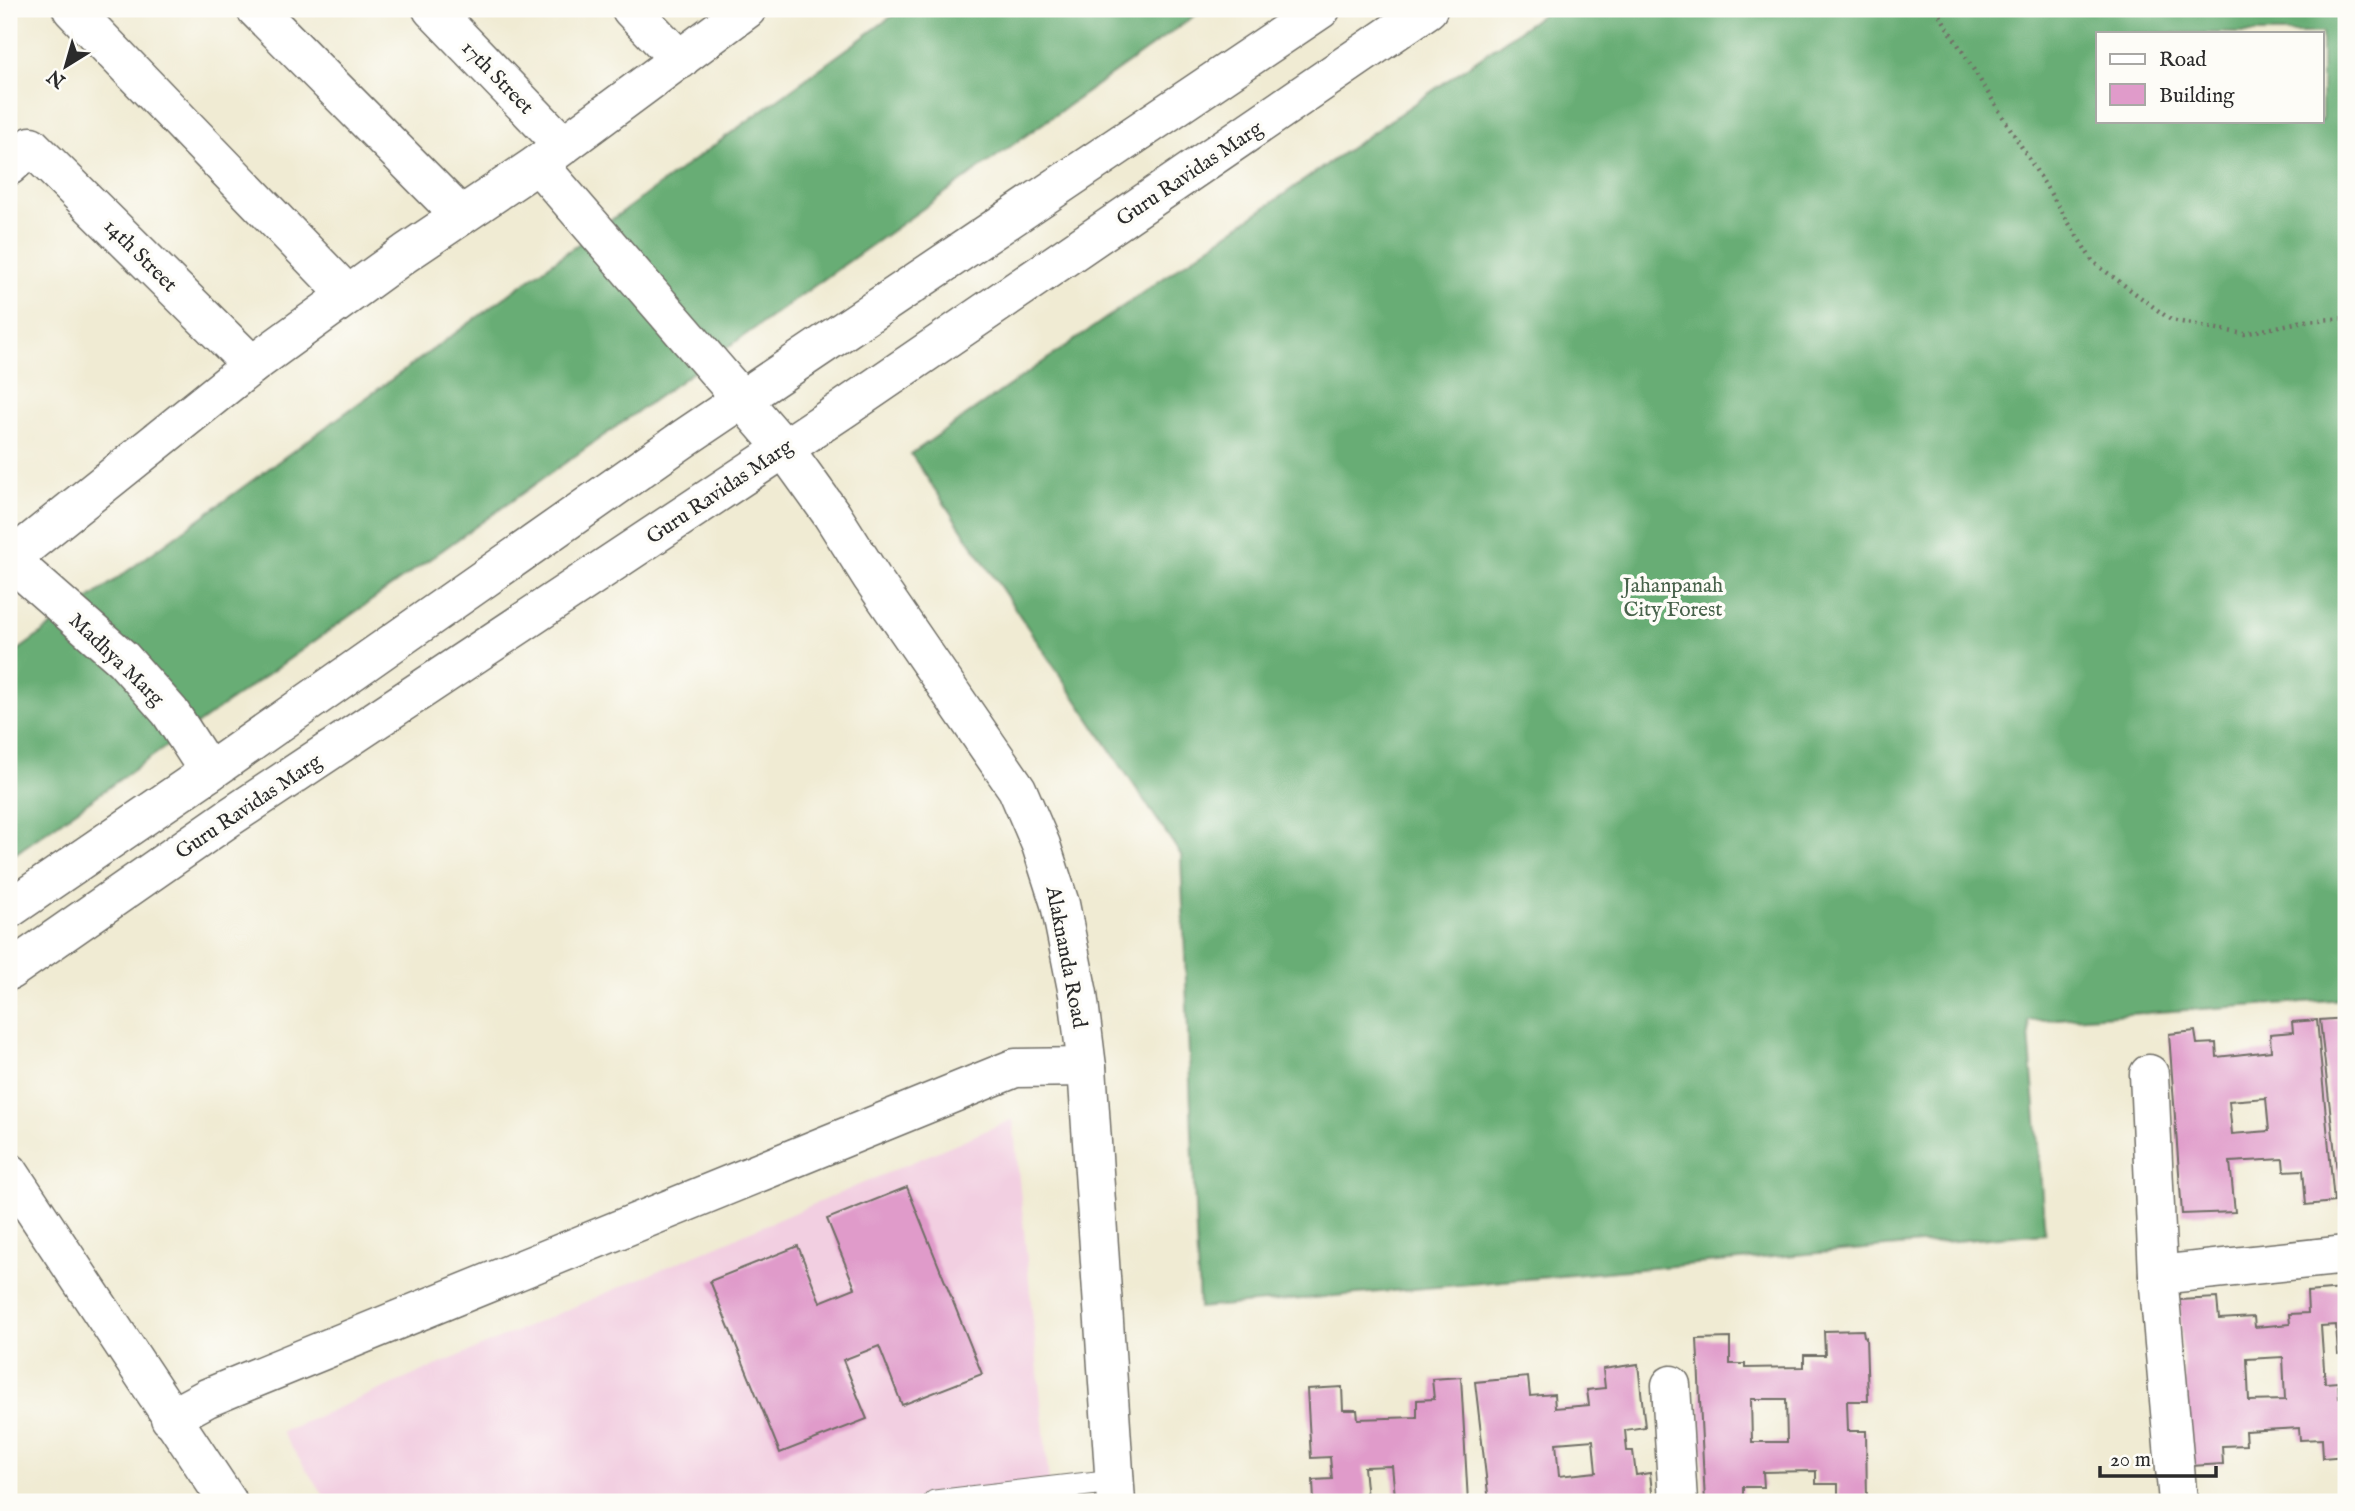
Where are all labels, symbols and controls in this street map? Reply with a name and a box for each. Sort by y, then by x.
north arrow [32,32,102,102]
legend [2096,32,2324,122]
street label: 17th Street [455,35,539,121]
text: Road [2159,47,2207,74]
text: N [43,63,72,93]
text: Building [2159,83,2235,110]
street label: Guru Ravidas Marg [1112,115,1269,233]
street label: 14th Street [97,214,182,299]
street label: Guru Ravidas Marg [642,433,799,551]
park label: Jahanpanah City Forest [1621,573,1723,624]
street label: Madhya Marg [62,608,170,713]
street label: Guru Ravidas Marg [171,748,328,866]
street label: Alaknanda Road [1038,883,1093,1031]
scale bar [2100,1434,2215,1478]
text: 20 m [2110,1447,2151,1474]

